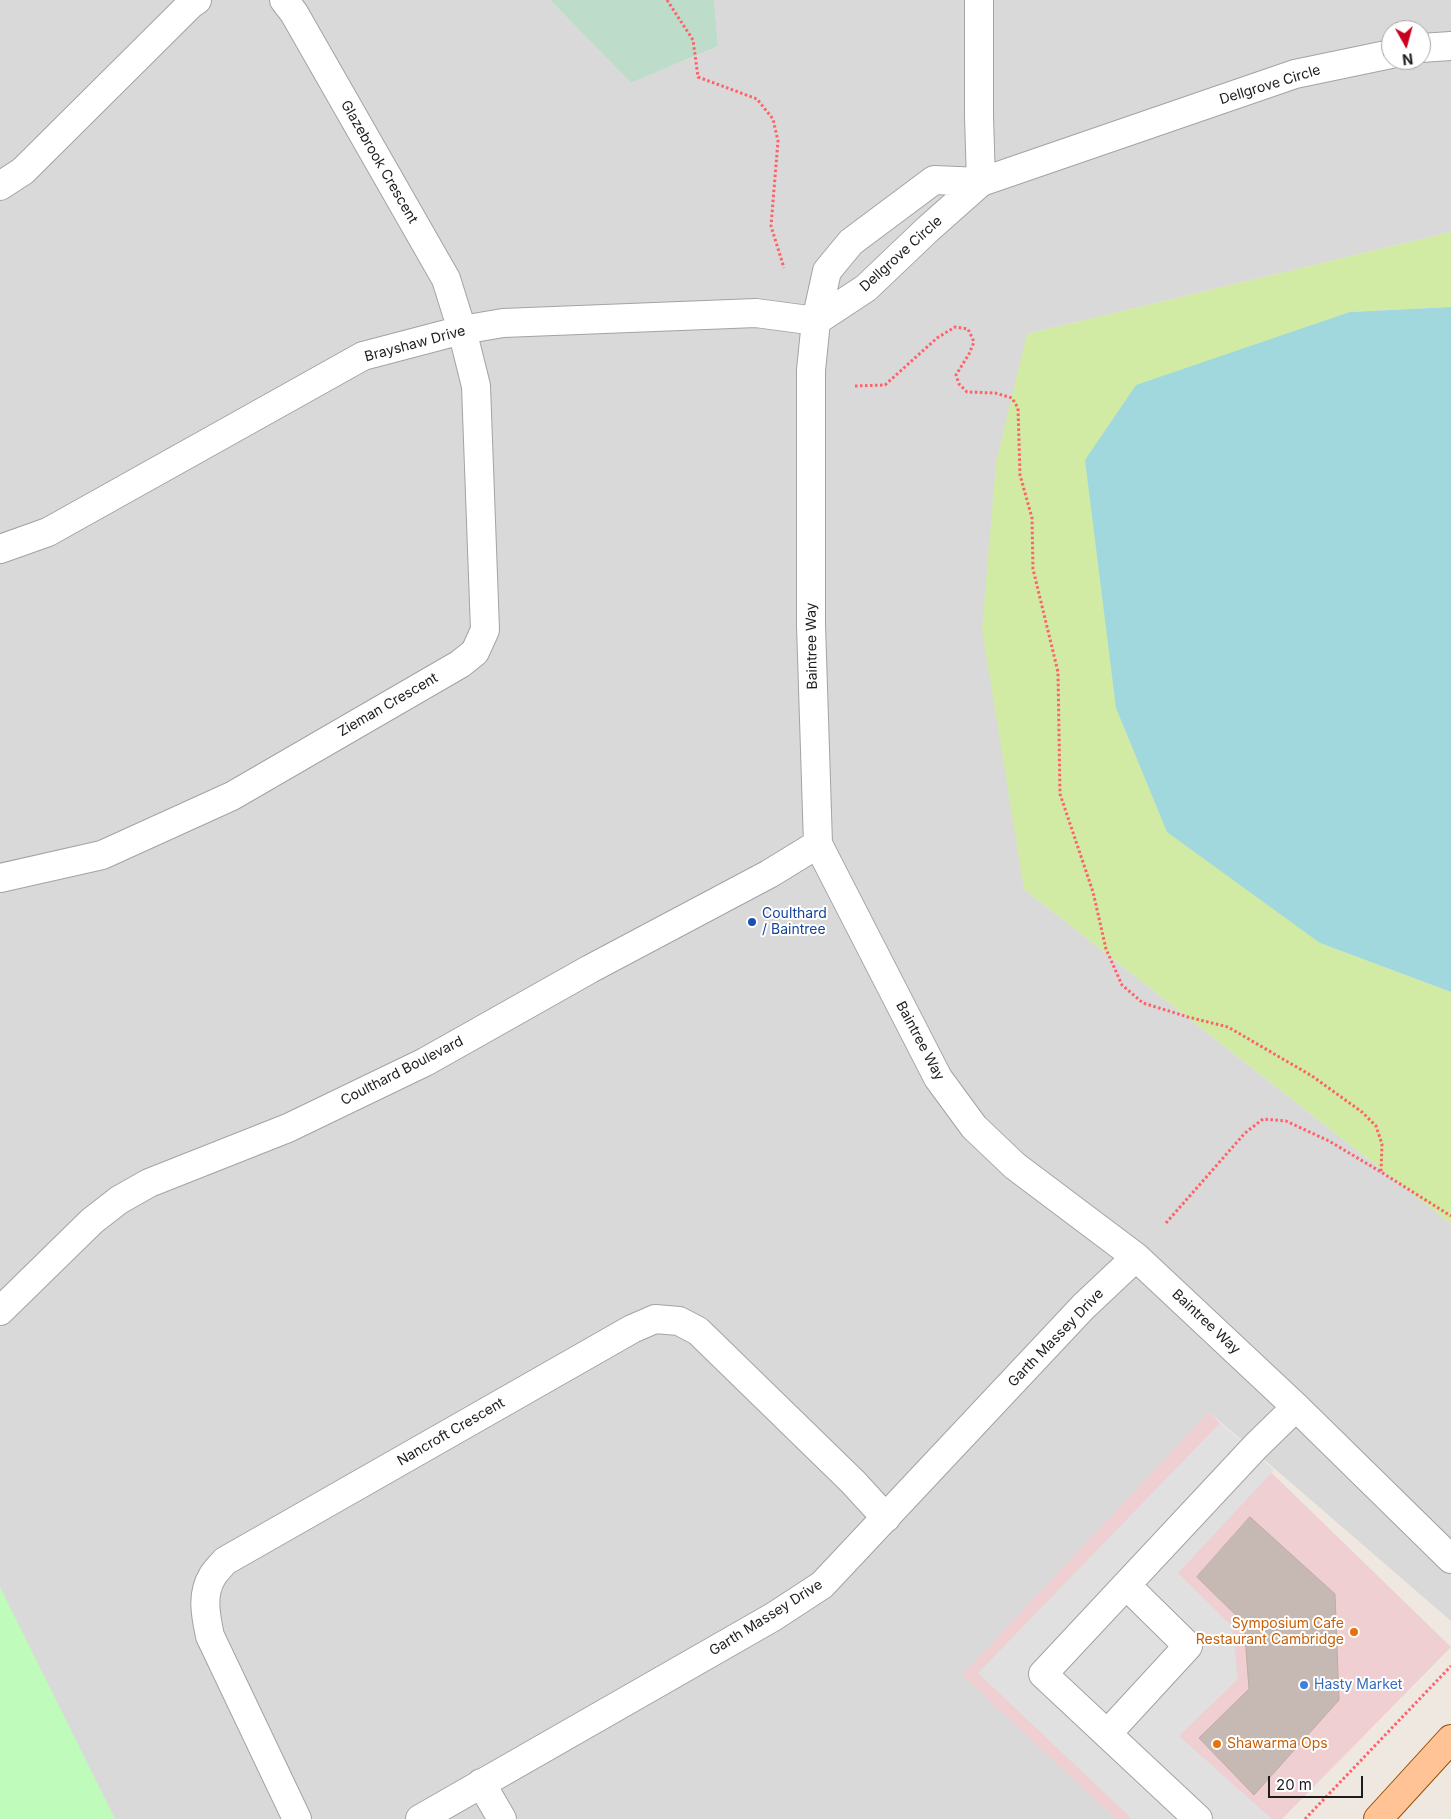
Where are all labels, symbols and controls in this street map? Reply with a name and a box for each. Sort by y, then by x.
north arrow [1381,20,1431,70]
text: N [1401,50,1414,68]
street label: Dellgrove Circle [1217,62,1323,108]
street label: Glazebrook Crescent [337,98,421,226]
street label: Dellgrove Circle [856,213,946,295]
street label: Brayshaw Drive [363,322,467,366]
street label: Baintree Way [803,602,821,690]
street label: Zieman Crescent [335,670,441,740]
place label: Coulthard / Baintree [762,906,827,939]
marker: Coulthard / Baintree [746,916,758,928]
street label: Baintree Way [892,999,948,1083]
street label: Coulthard Boulevard [338,1033,466,1109]
street label: Garth Massey Drive [1005,1285,1107,1391]
street label: Baintree Way [1168,1286,1244,1358]
street label: Nancroft Crescent [394,1394,508,1470]
street label: Garth Massey Drive [706,1576,826,1660]
place label: Symposium Cafe Restaurant Cambridge [1196,1616,1344,1648]
marker: Symposium Cafe Restaurant Cambridge [1348,1626,1360,1638]
place label: Hasty Market [1314,1677,1402,1693]
marker: Hasty Market [1298,1679,1310,1691]
place label: Shawarma Ops [1227,1736,1328,1752]
marker: Shawarma Ops [1211,1738,1223,1750]
scale bar [1271,1766,1366,1798]
text: 20 m [1276,1775,1312,1794]

